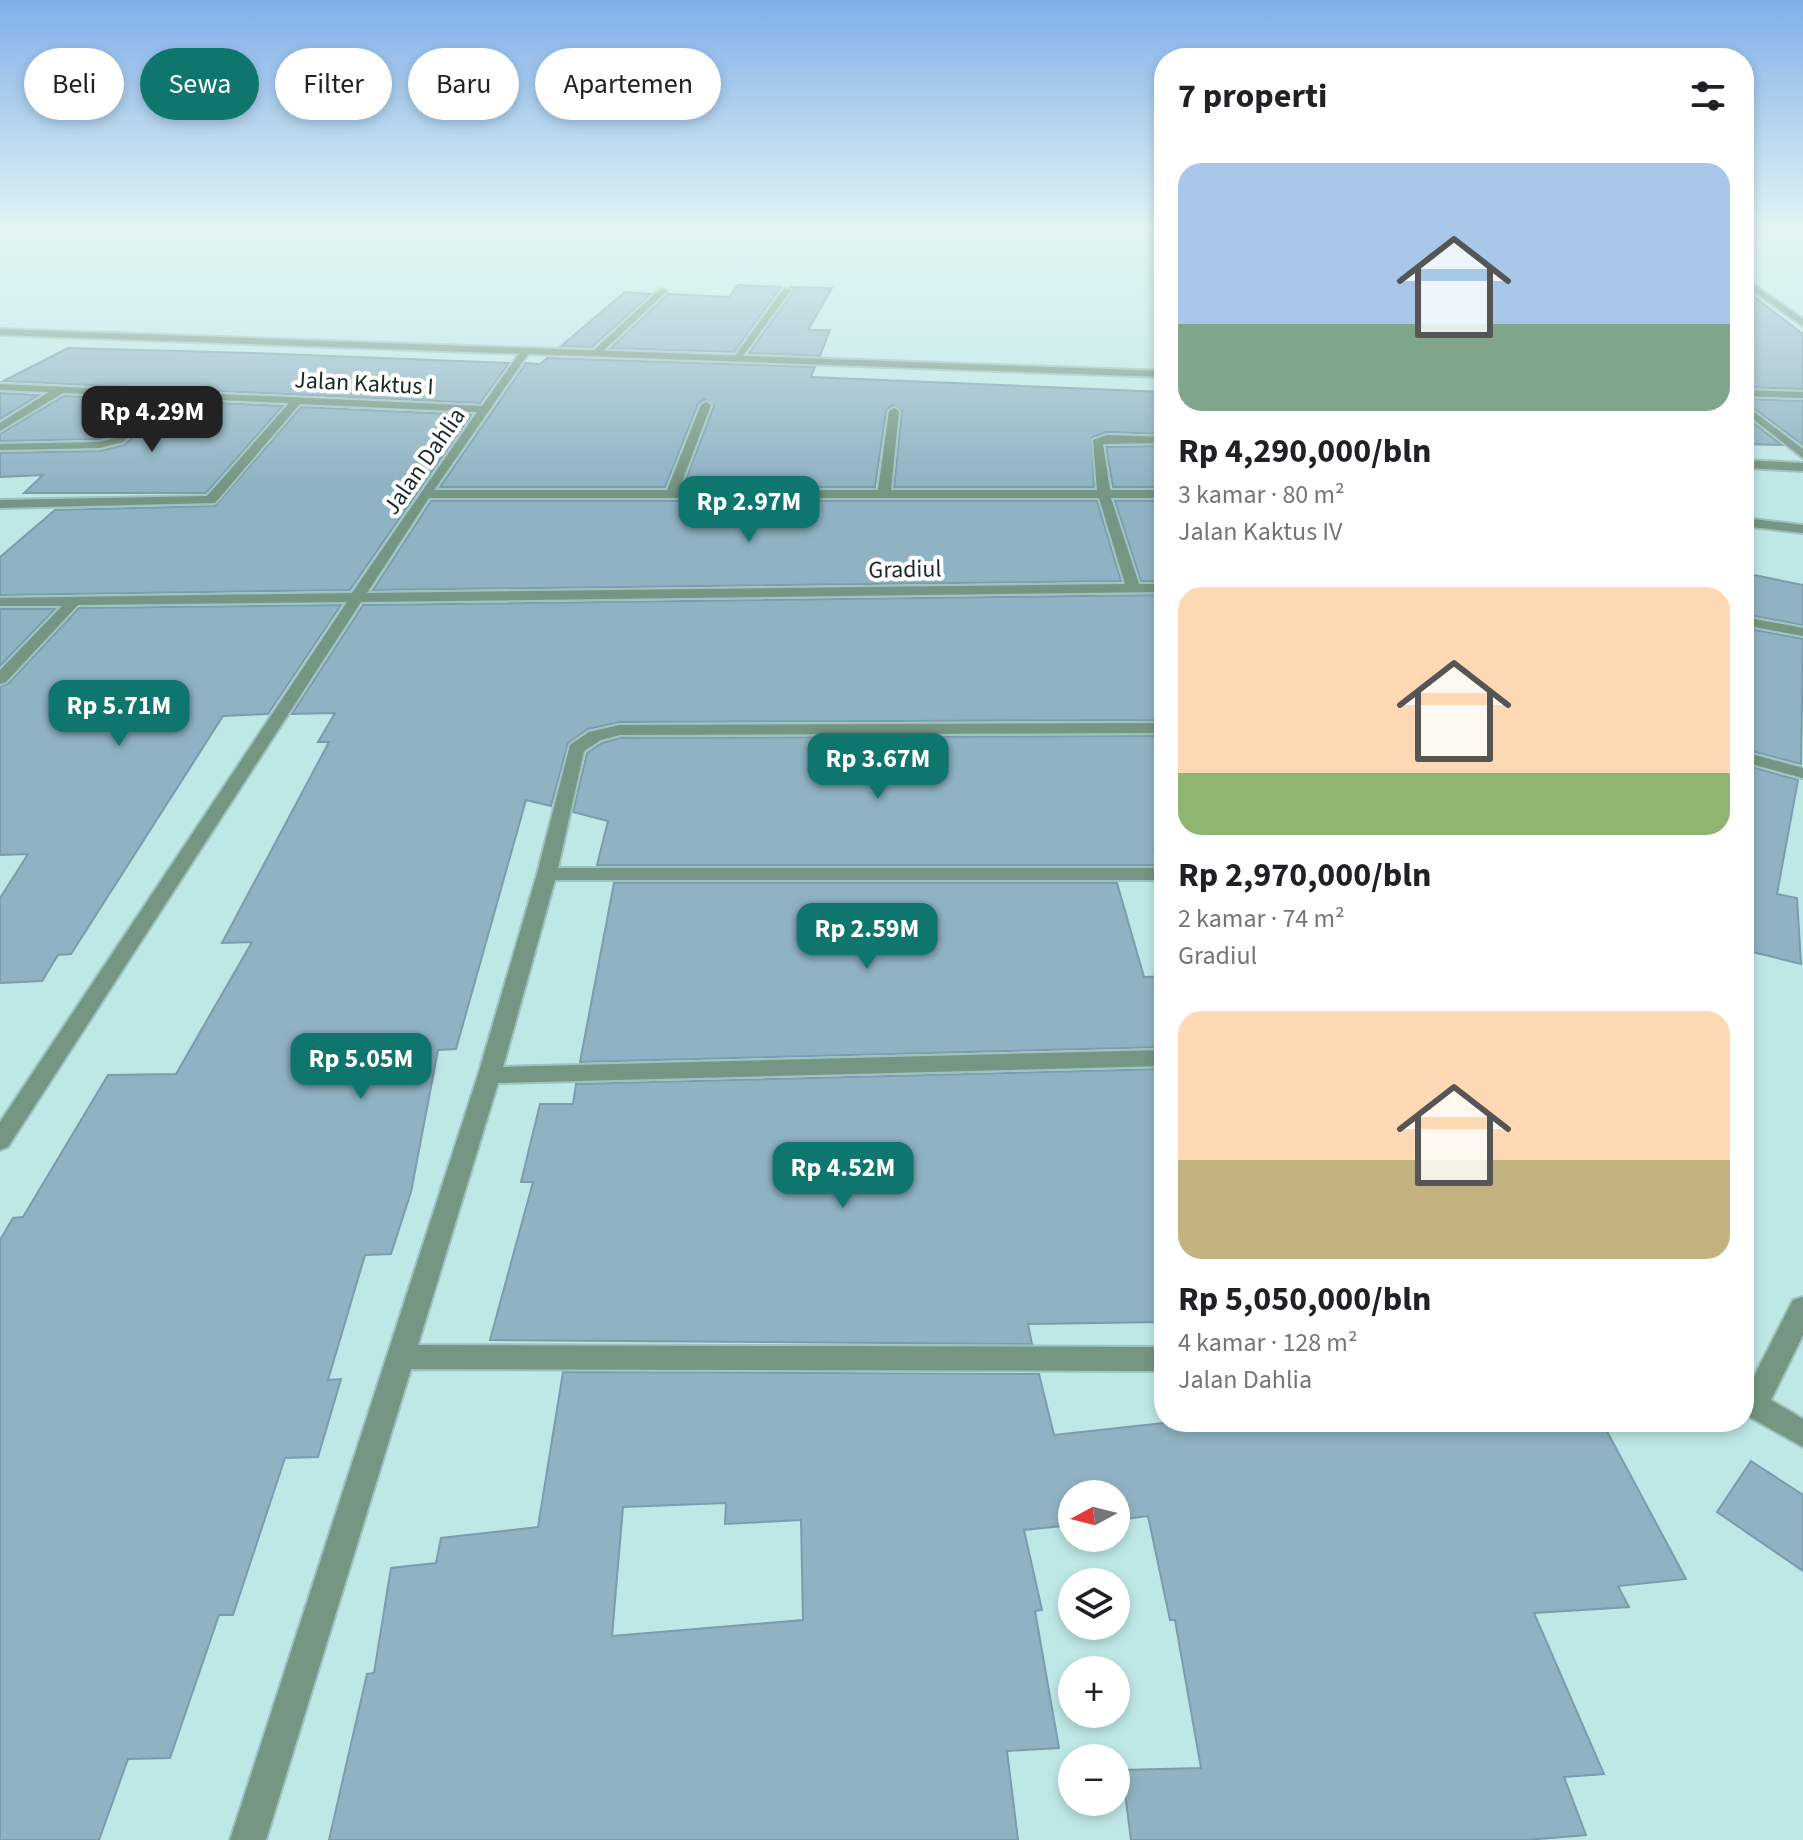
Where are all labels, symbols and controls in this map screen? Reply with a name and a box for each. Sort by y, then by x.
chip: Beli [24,48,124,120]
chip: Sewa [140,48,259,120]
chip: Filter [275,48,392,120]
chip: Baru [408,48,519,120]
chip: Apartemen [535,48,721,120]
text: 7 properti [1178,72,1327,121]
icon: filters [1686,74,1730,118]
icon: home [1382,215,1526,359]
street label: Jalan Kaktus I [293,362,435,405]
pin: Rp 4.29M [69,386,235,454]
text: Rp 4.29M [100,393,204,430]
street label: Jalan Dahlia [375,401,474,522]
text: Rp 4,290,000/bln [1178,427,1431,476]
pin: Rp 2.97M [666,476,832,544]
text: 3 kamar · 80 m² [1178,476,1345,513]
text: Rp 2.97M [697,483,801,520]
text: Jalan Kaktus IV [1178,513,1342,550]
street label: Gradiul [868,551,942,588]
icon: home [1382,639,1526,783]
pin: Rp 5.71M [36,680,202,748]
text: Rp 5.71M [67,687,171,724]
pin: Rp 3.67M [795,733,961,801]
text: Rp 3.67M [826,740,930,777]
text: Rp 2,970,000/bln [1178,851,1431,900]
text: 2 kamar · 74 m² [1178,900,1345,937]
pin: Rp 2.59M [784,903,950,971]
text: Rp 2.59M [815,910,919,947]
text: Gradiul [1178,937,1257,974]
pin: Rp 5.05M [278,1033,444,1101]
text: Rp 5.05M [309,1040,413,1077]
icon: home [1382,1063,1526,1207]
pin: Rp 4.52M [760,1142,926,1210]
text: Rp 4.52M [791,1149,895,1186]
text: Rp 5,050,000/bln [1178,1275,1431,1324]
text: 4 kamar · 128 m² [1178,1324,1357,1361]
text: Jalan Dahlia [1178,1361,1312,1398]
north arrow [1058,1480,1130,1552]
map controls [1058,1480,1130,1816]
button: layers [1058,1568,1130,1640]
button: + [1058,1656,1130,1728]
button: − [1058,1744,1130,1816]

